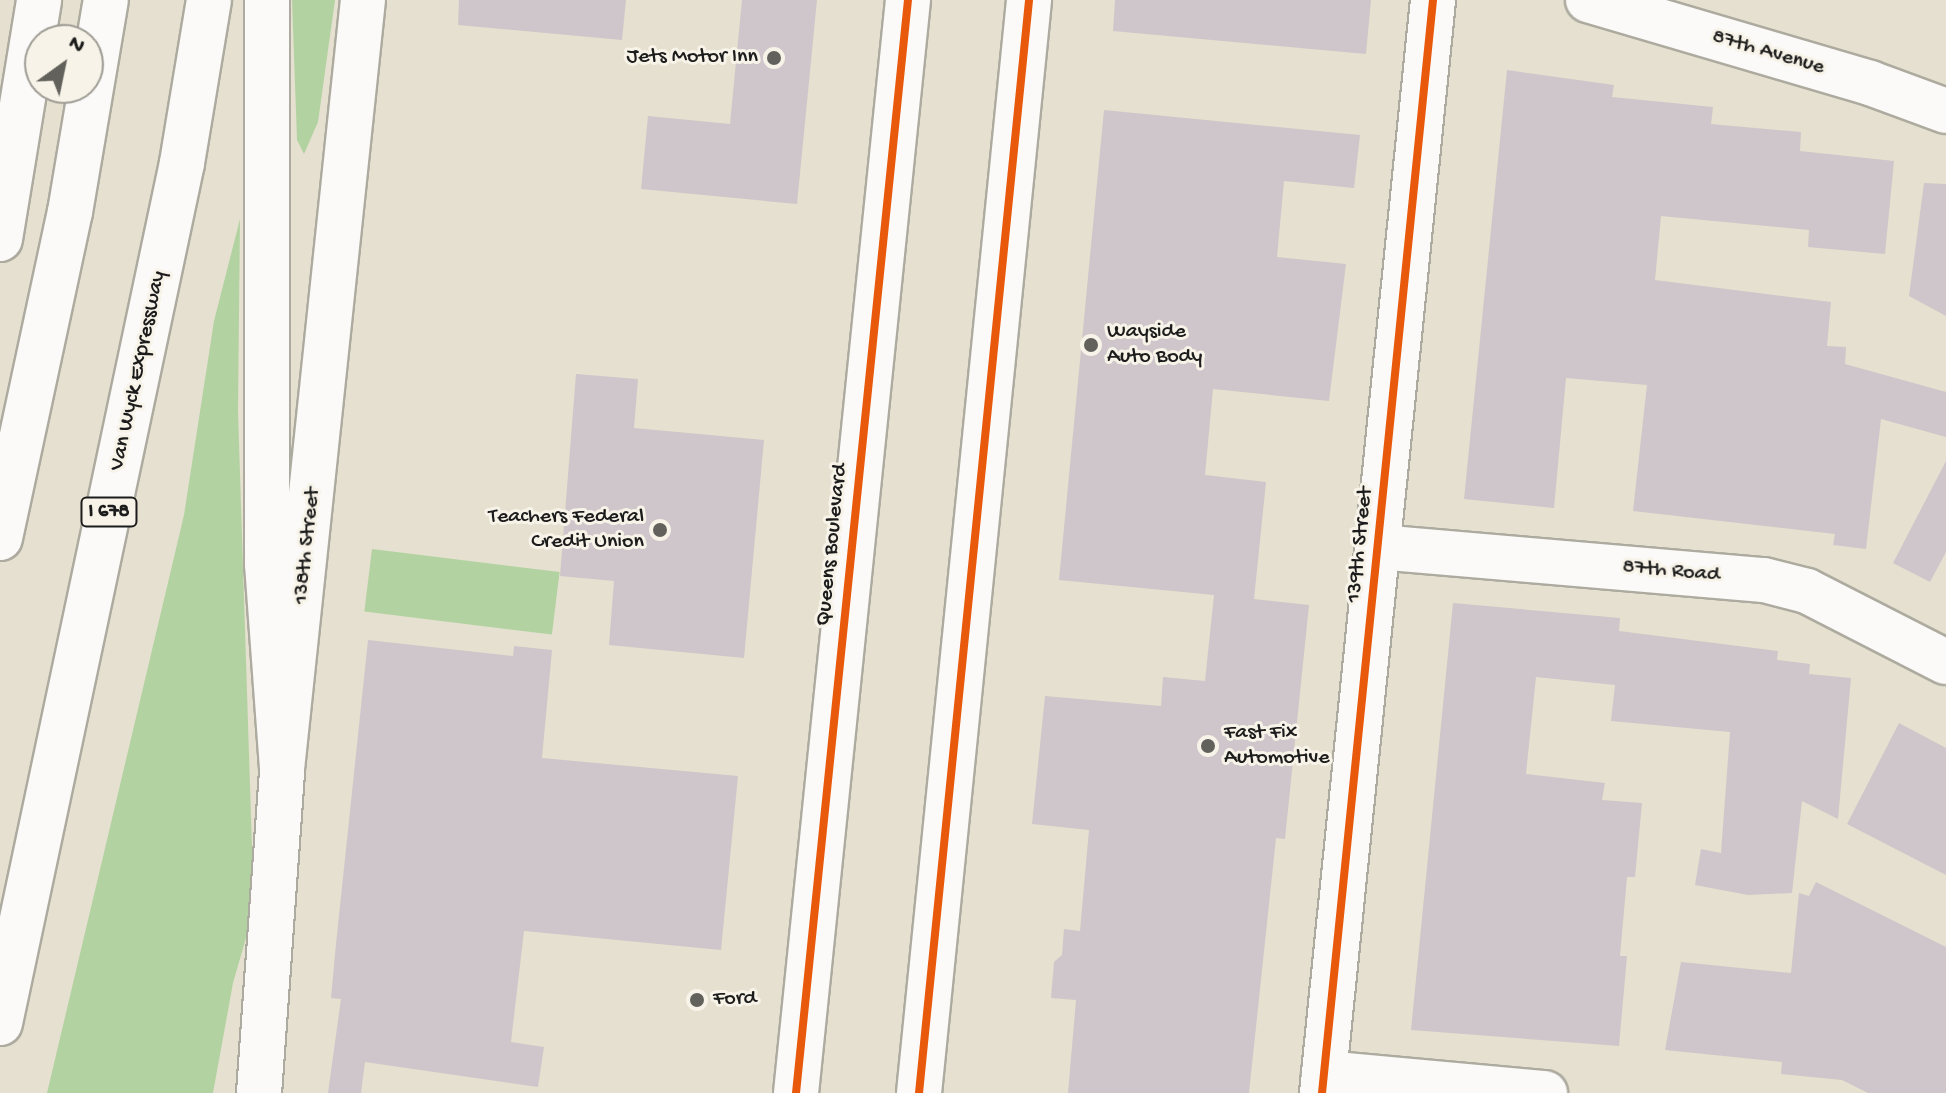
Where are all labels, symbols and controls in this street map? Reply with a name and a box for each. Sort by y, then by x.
north arrow [24,24,104,104]
street label: 87th Avenue [1709,24,1827,82]
text: N [63,31,89,60]
place label: Jets Motor Inn [626,45,758,71]
marker: Jets Motor Inn [765,49,783,67]
street label: Van Wyck Expressway [105,269,173,473]
place label: Wayside Auto Body [1107,319,1202,370]
marker: Wayside Auto Body [1082,336,1100,354]
street label: Queens Boulevard [811,462,855,628]
street label: 138th Street [289,486,327,606]
street label: 139th Street [1342,486,1380,604]
road number: I 678 [79,496,139,528]
place label: Teachers Federal Credit Union [489,504,644,556]
marker: Teachers Federal Credit Union [651,521,669,539]
street label: 87th Road [1621,555,1721,589]
place label: Fast Fix Automotive [1224,720,1330,772]
marker: Fast Fix Automotive [1199,737,1217,755]
place label: Ford [713,987,756,1013]
marker: Ford [688,991,706,1009]

